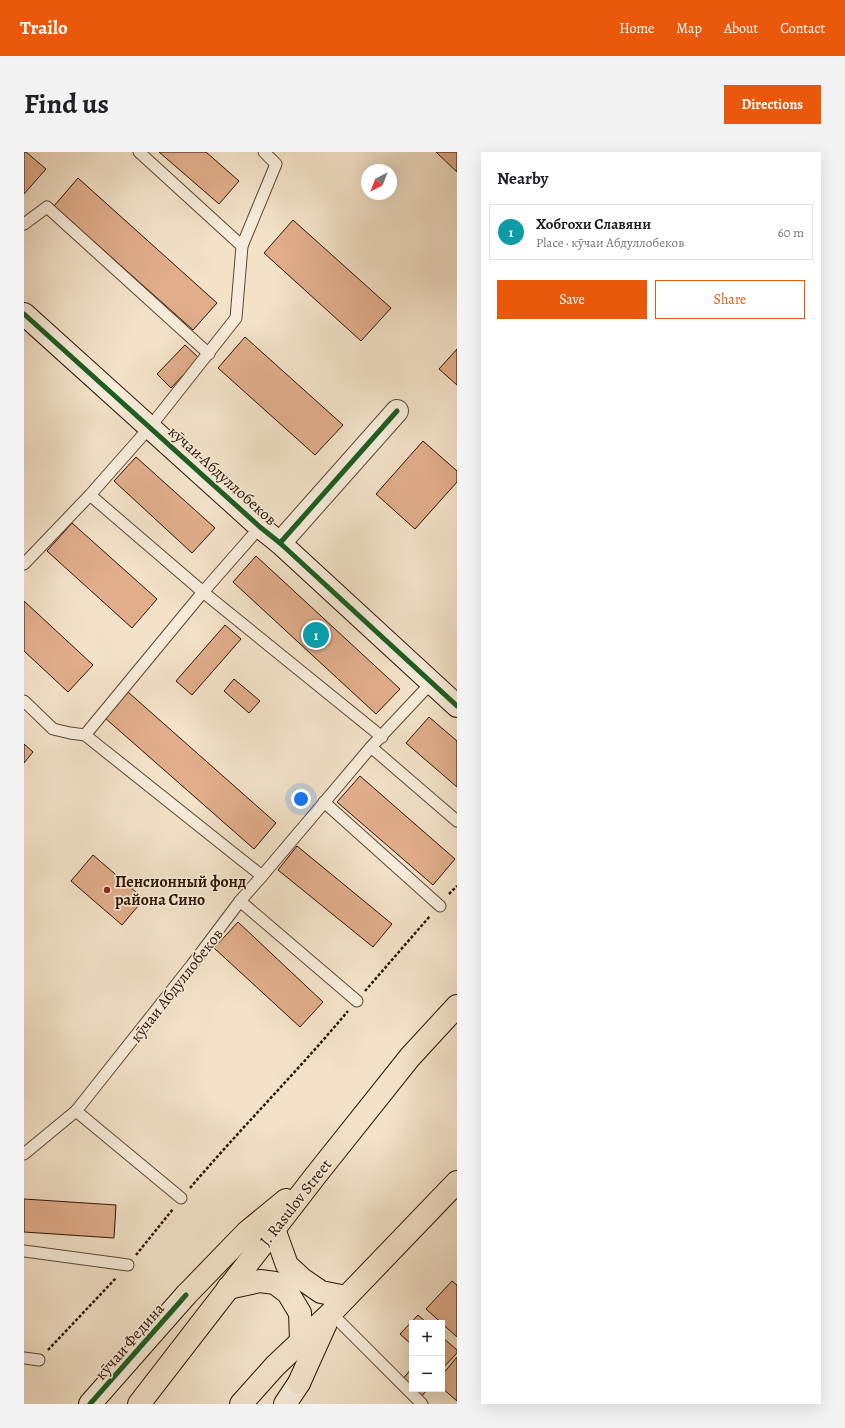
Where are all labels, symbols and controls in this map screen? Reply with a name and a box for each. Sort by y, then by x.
text: Trailo [20,15,68,41]
text: Home [619,19,654,38]
text: Map [676,19,702,38]
text: About [724,19,758,38]
text: Contact [780,19,825,38]
text: Find us [24,85,109,123]
button: Directions [724,85,821,124]
north arrow [361,164,397,200]
text: Nearby [497,167,548,190]
text: Хобгохи Славяни [536,214,651,234]
text: 1 [509,224,513,241]
text: 60 m [778,224,804,241]
text: Place · кӯчаи Абдуллобеков [536,234,684,251]
button: Save [497,280,647,319]
button: Share [655,280,805,319]
street label: кӯчаи Абдуллобеков [163,421,281,530]
pin: 1 [303,620,329,650]
your location [291,789,311,809]
place label: Пенсионный фонд района Сино [115,871,246,911]
marker: Пенсионный фонд района Сино [102,885,112,895]
street label: кӯчаи Абдуллобеков [125,924,228,1047]
street label: J. Rasulov Street [255,1154,337,1251]
street label: кӯчаи Федина [90,1298,170,1385]
map controls [409,1320,445,1392]
button: + [409,1320,445,1356]
button: − [409,1356,445,1392]

